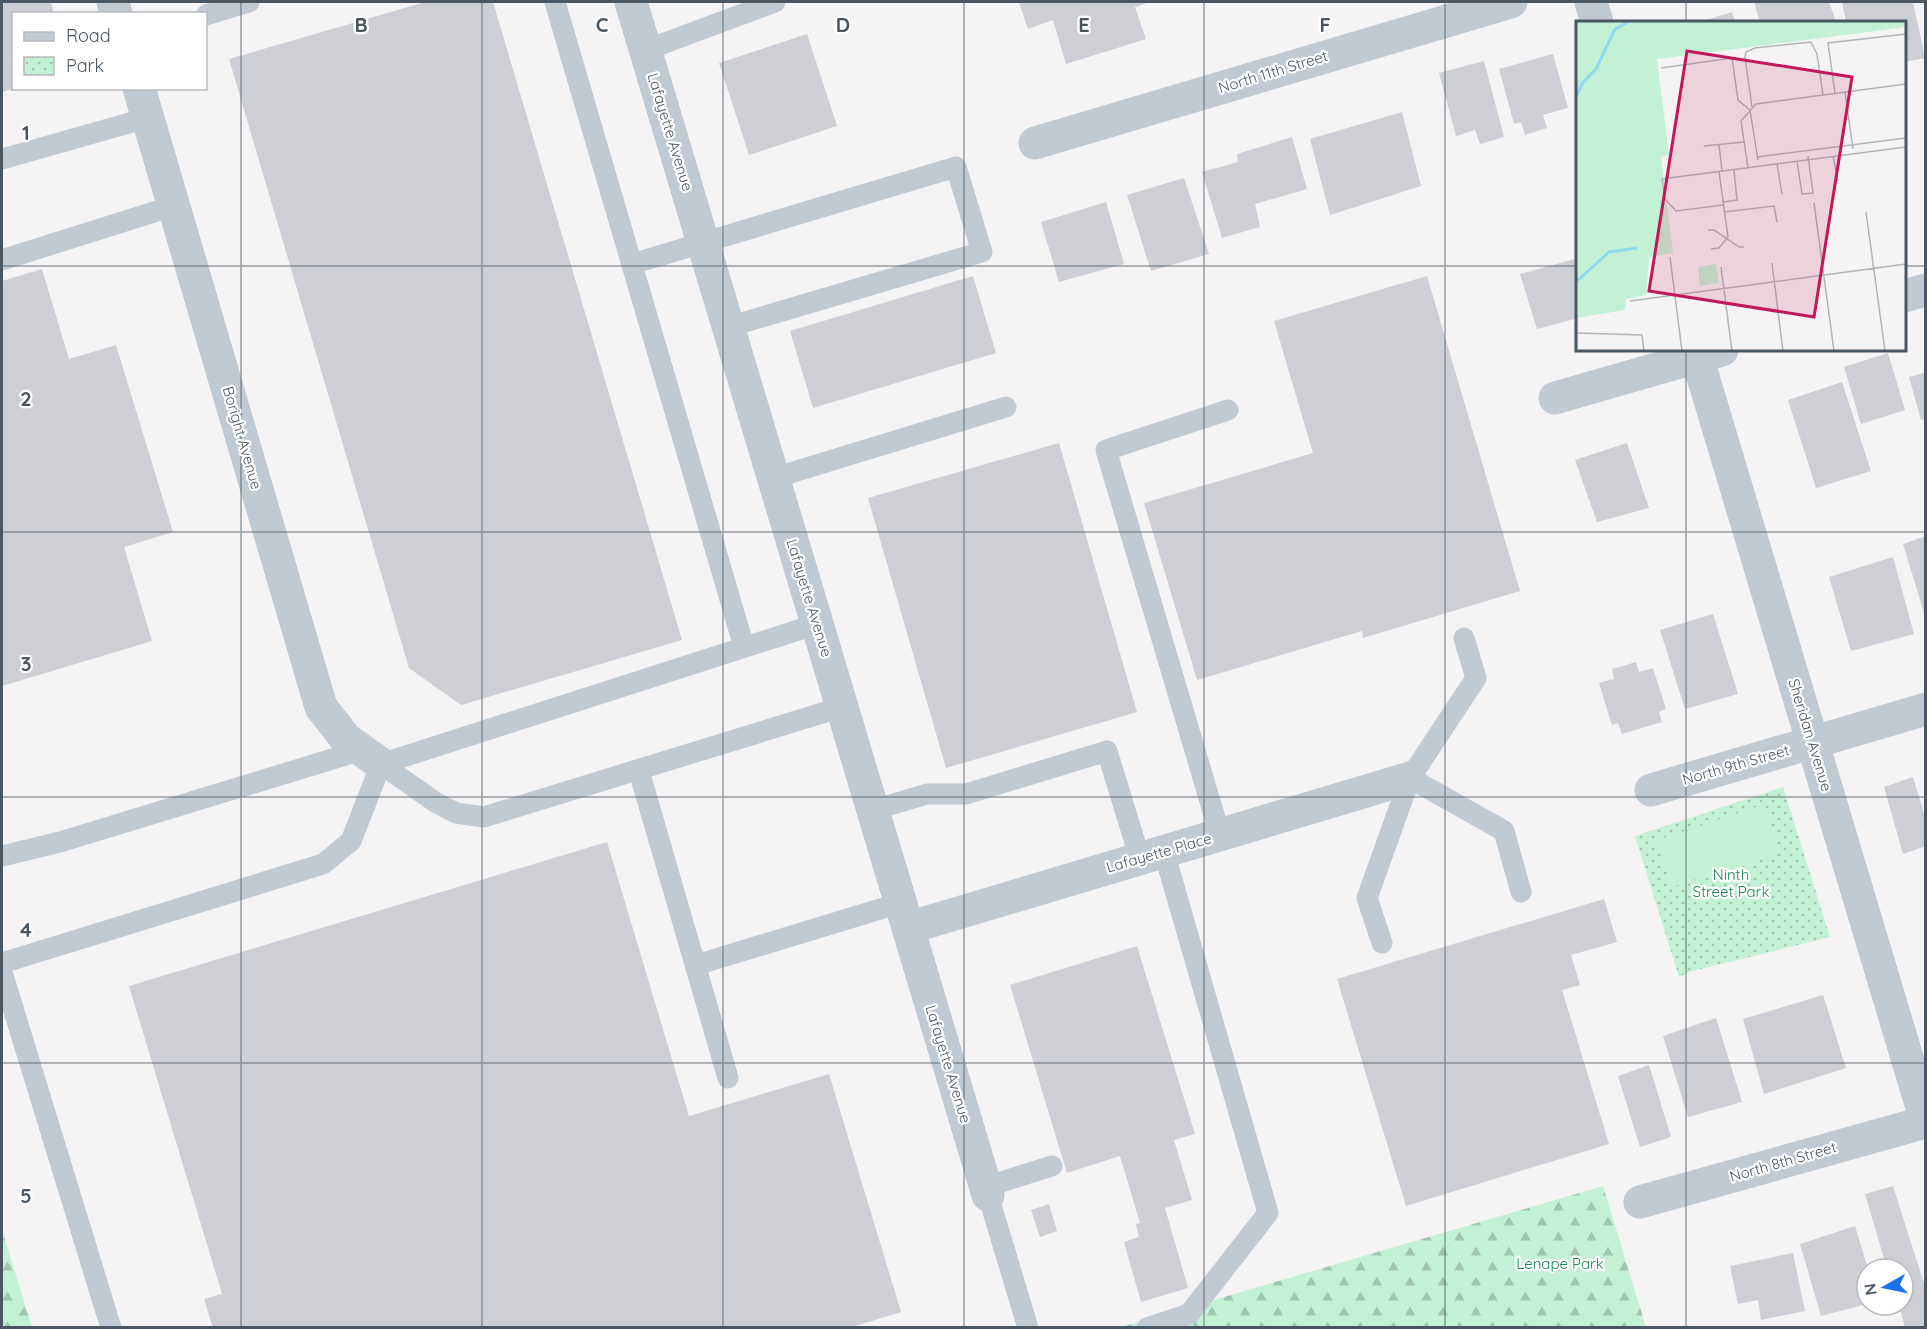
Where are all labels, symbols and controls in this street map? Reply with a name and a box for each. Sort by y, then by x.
legend [12,12,207,90]
text: B [354,12,368,37]
text: C [596,12,609,37]
text: D [836,12,850,37]
text: E [1078,12,1090,37]
text: F [1319,12,1331,37]
inset map [1576,21,1906,351]
text: Road [66,24,111,47]
street label: North 11th Street [1216,46,1330,97]
text: Park [66,54,104,77]
street label: Lafayette Avenue [643,71,697,193]
text: 1 [22,120,30,145]
street label: Boright Avenue [219,384,266,492]
text: 2 [20,386,32,411]
street label: Lafayette Avenue [782,537,836,659]
text: 3 [21,651,31,676]
street label: Sheridan Avenue [1784,676,1837,793]
street label: North 9th Street [1680,740,1792,789]
street label: Lafayette Place [1104,828,1214,877]
park label: Ninth Street Park [1693,865,1769,901]
text: 4 [20,917,32,942]
street label: Lafayette Avenue [921,1003,975,1125]
street label: North 8th Street [1727,1137,1838,1186]
text: 5 [20,1183,32,1208]
park label: Lenape Park [1516,1254,1604,1273]
north arrow [1855,1257,1915,1317]
text: N [1859,1282,1881,1297]

